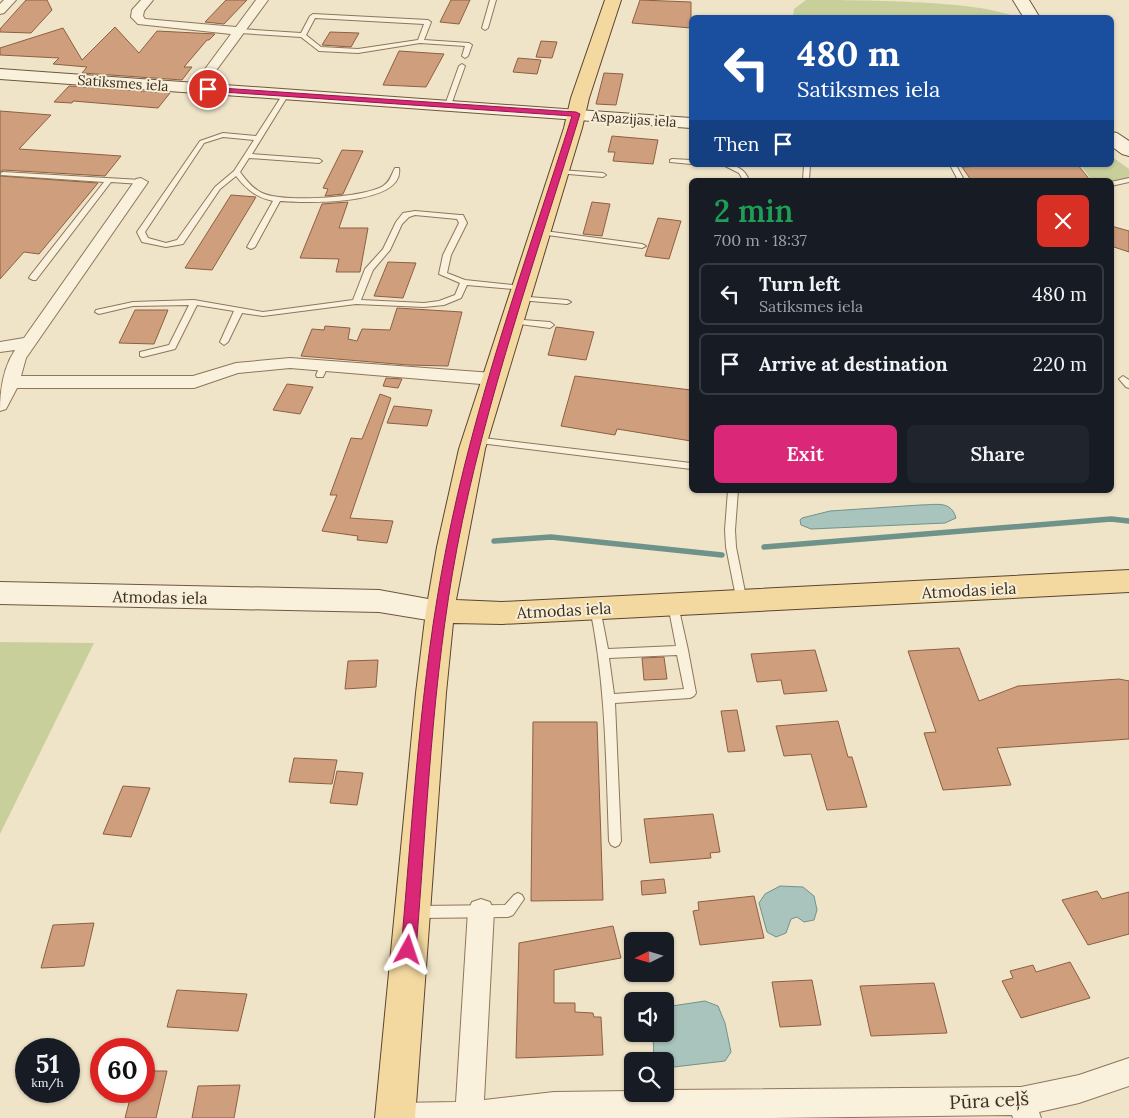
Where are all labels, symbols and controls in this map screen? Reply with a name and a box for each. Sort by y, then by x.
text: 480 m [797,31,900,76]
icon: left [714,35,779,100]
pin [187,68,229,110]
street label: Satiksmes iela [77,71,169,95]
icon: arrive [194,75,222,103]
text: Satiksmes iela [797,75,940,103]
street label: Aspazijas iela [590,107,677,131]
icon: arrive [769,130,797,158]
text: Then [714,132,759,156]
text: 2 min [714,192,793,230]
button: close [1037,195,1089,247]
text: 700 m · 18:37 [714,230,807,250]
text: Turn left [759,272,840,296]
icon: left [716,280,744,308]
text: 480 m [1032,282,1087,306]
text: Satiksmes iela [759,296,863,316]
icon: arrive [716,350,744,378]
text: Arrive at destination [759,352,948,376]
text: 220 m [1033,352,1087,376]
button: Exit [714,425,897,483]
button: Share [907,425,1089,483]
street label: Atmodas iela [920,578,1017,603]
street label: Atmodas iela [111,586,208,608]
street label: Atmodas iela [515,598,612,623]
position arrow [381,923,433,975]
north arrow [624,932,674,982]
map controls [624,932,674,1102]
button: sound [624,992,674,1042]
speed limit sign: 60 [90,1038,155,1103]
text: 51 [36,1048,59,1080]
button: search [624,1052,674,1102]
text: km/h [31,1075,64,1090]
street label: Pūra ceļš [948,1086,1030,1115]

